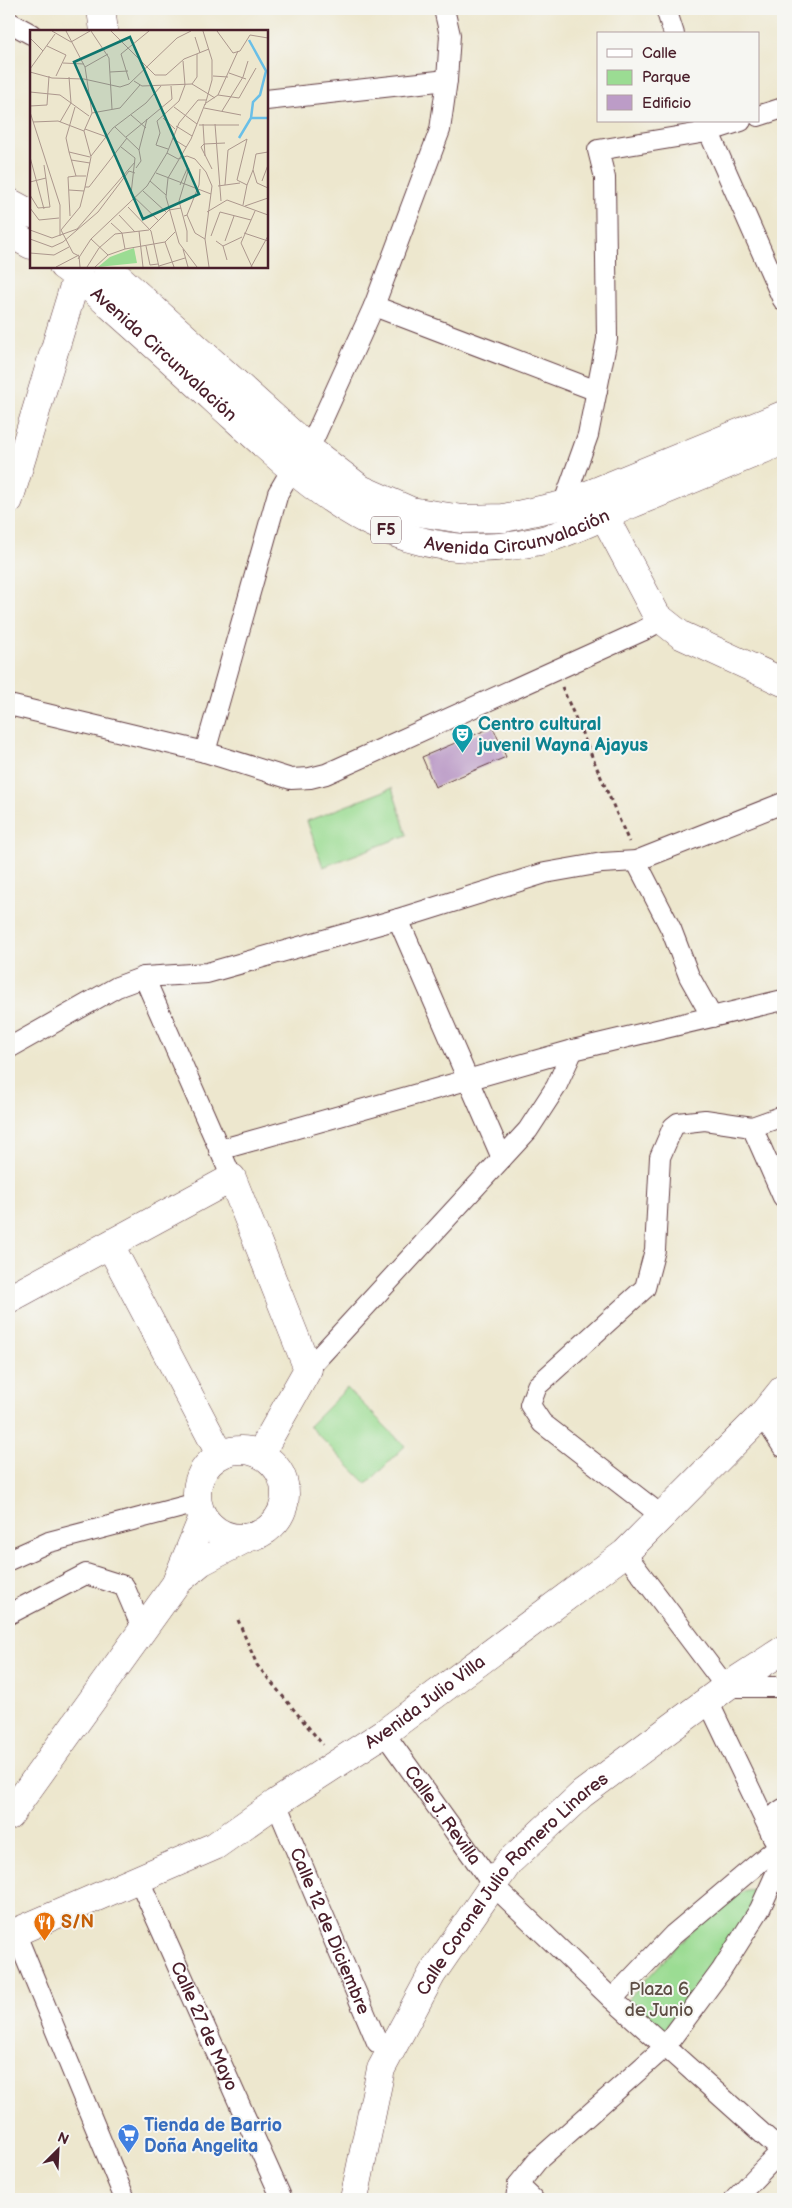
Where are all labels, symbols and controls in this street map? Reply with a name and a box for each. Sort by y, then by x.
inset map [30,30,268,268]
legend [597,32,760,122]
text: Calle [642,44,677,63]
text: Parque [642,68,691,87]
text: Edificio [642,94,691,113]
street label: Avenida Circunvalación [86,283,241,426]
street label: Avenida Circunvalación [423,505,613,559]
road number: F5 [371,516,401,544]
place label: Centro cultural juvenil Wayna Ajayus [477,714,648,756]
theatre icon: Centro cultural juvenil Wayna Ajayus [450,722,474,753]
street label: Avenida Julio Villa [361,1651,489,1753]
street label: Calle J. Revilla [400,1761,486,1869]
street label: Calle Coronel Julio Romero Linares [412,1768,612,1999]
street label: Calle 12 de Diciembre [286,1845,375,2018]
restaurant icon: S/N [33,1910,57,1941]
place label: S/N [61,1912,94,1933]
street label: Calle 27 de Mayo [166,1958,243,2094]
park label: Plaza 6 de Junio [625,1979,693,2021]
place label: Tienda de Barrio Doña Angelita [144,2115,282,2157]
supermarket icon: Tienda de Barrio Doña Angelita [116,2123,140,2154]
north arrow [32,2126,82,2176]
text: N [55,2129,71,2148]

